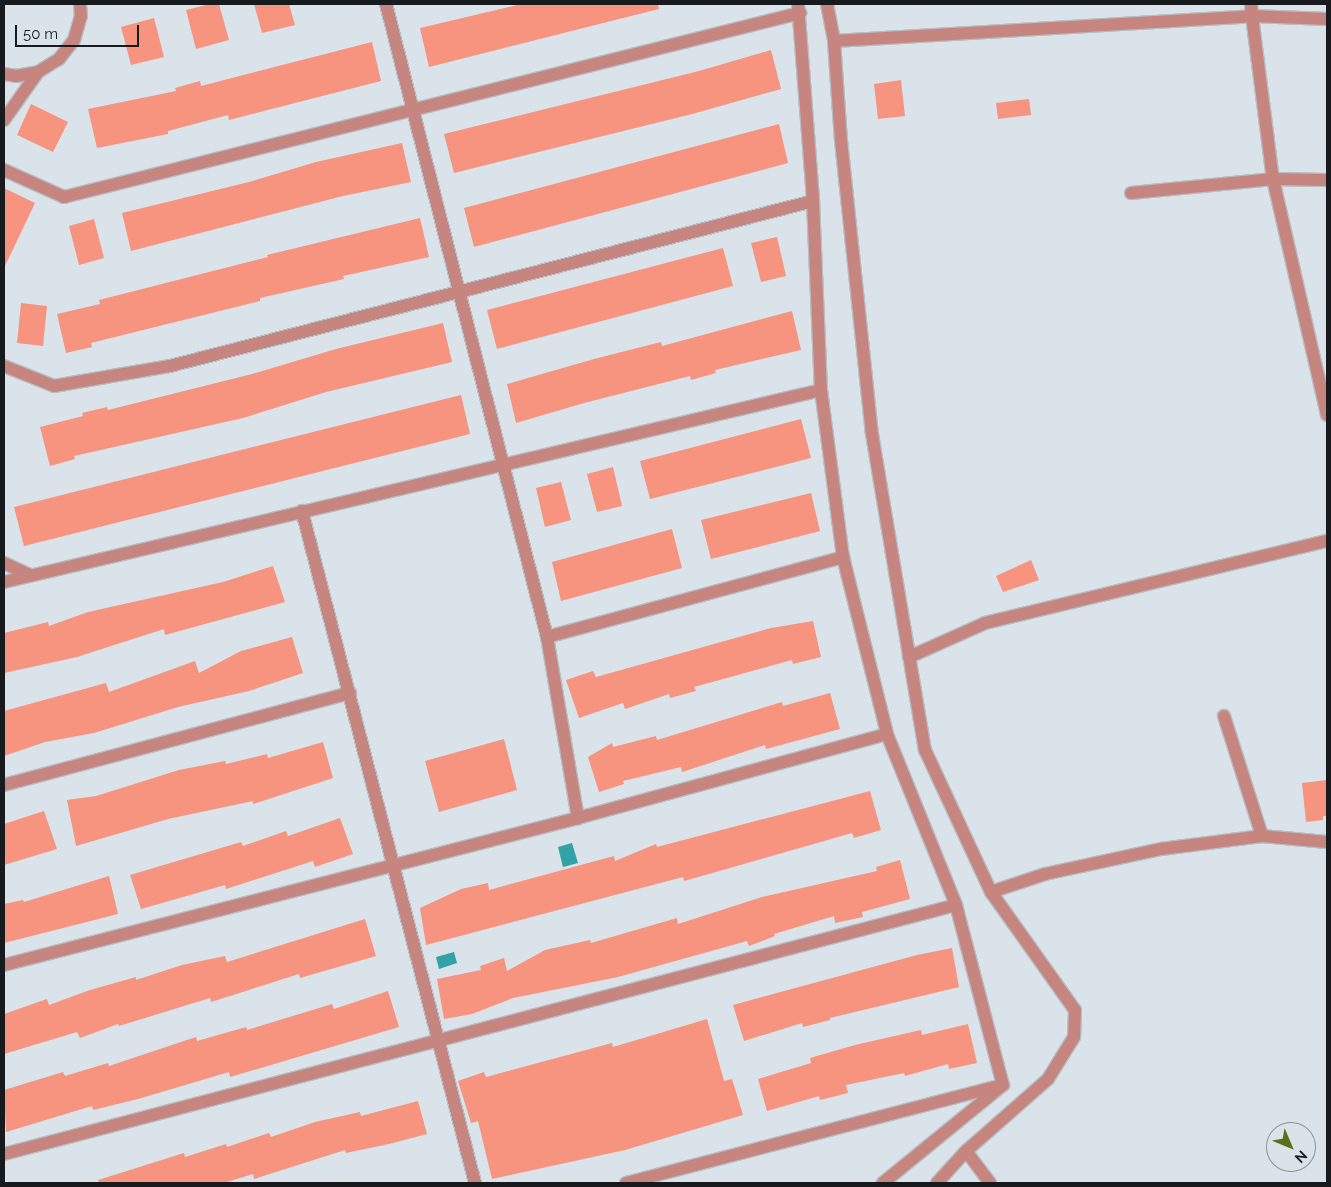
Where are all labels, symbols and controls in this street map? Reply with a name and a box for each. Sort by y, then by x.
scale bar [18,15,141,47]
text: 50 m [23,25,58,43]
north arrow [1266,1122,1316,1172]
text: N [1291,1147,1310,1166]

